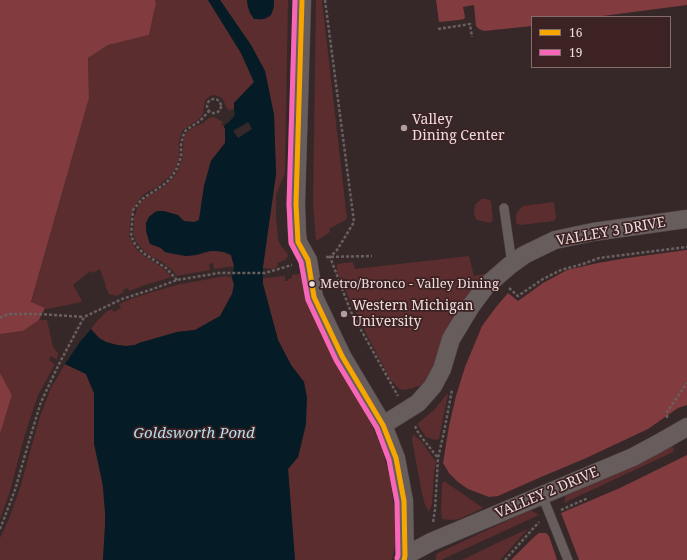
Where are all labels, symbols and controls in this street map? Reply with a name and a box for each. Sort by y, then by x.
legend [531,16,671,68]
text: 16 [569,24,582,41]
text: 19 [569,44,582,61]
place label: Valley Dining Center [412,112,504,144]
marker: Valley Dining Center [399,123,409,133]
street label: VALLEY 3 DRIVE [555,214,667,250]
place label: Metro/Bronco - Valley Dining [320,276,499,292]
marker: Metro/Bronco - Valley Dining [307,279,317,289]
place label: Western Michigan University [352,298,474,330]
marker: Western Michigan University [339,309,349,319]
water label: Goldsworth Pond [133,425,255,443]
street label: VALLEY 2 DRIVE [493,464,601,522]

